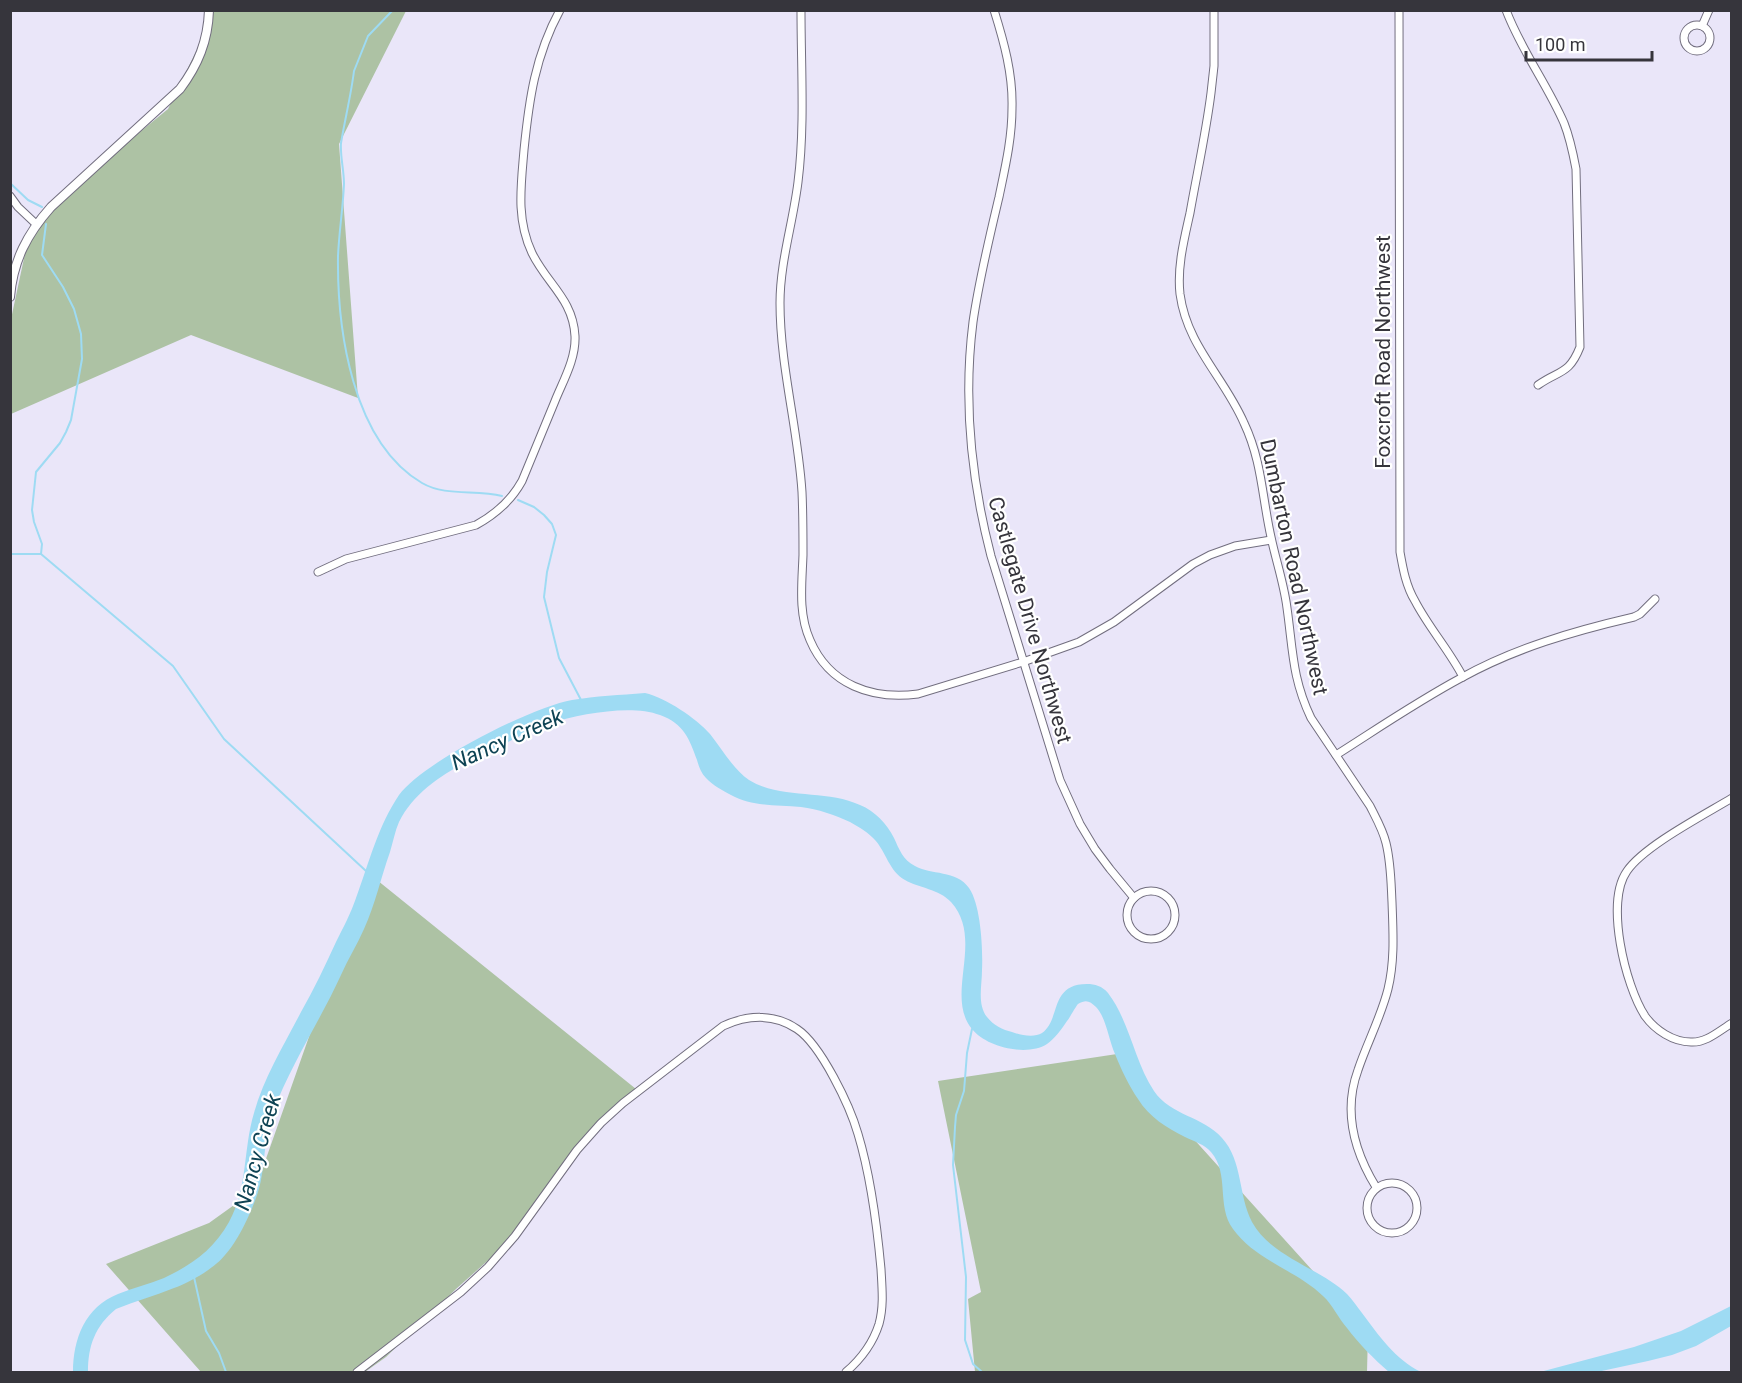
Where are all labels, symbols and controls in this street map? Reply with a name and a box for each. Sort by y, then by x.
scale bar [1526,24,1652,62]
text: 100 m [1535,34,1586,55]
street label: Foxcroft Road Northwest [1371,235,1395,469]
street label: Dumbarton Road Northwest [1255,437,1333,697]
street label: Castlegate Drive Northwest [983,494,1077,746]
water label: Nancy Creek [447,703,568,775]
water label: Nancy Creek [229,1090,286,1213]

